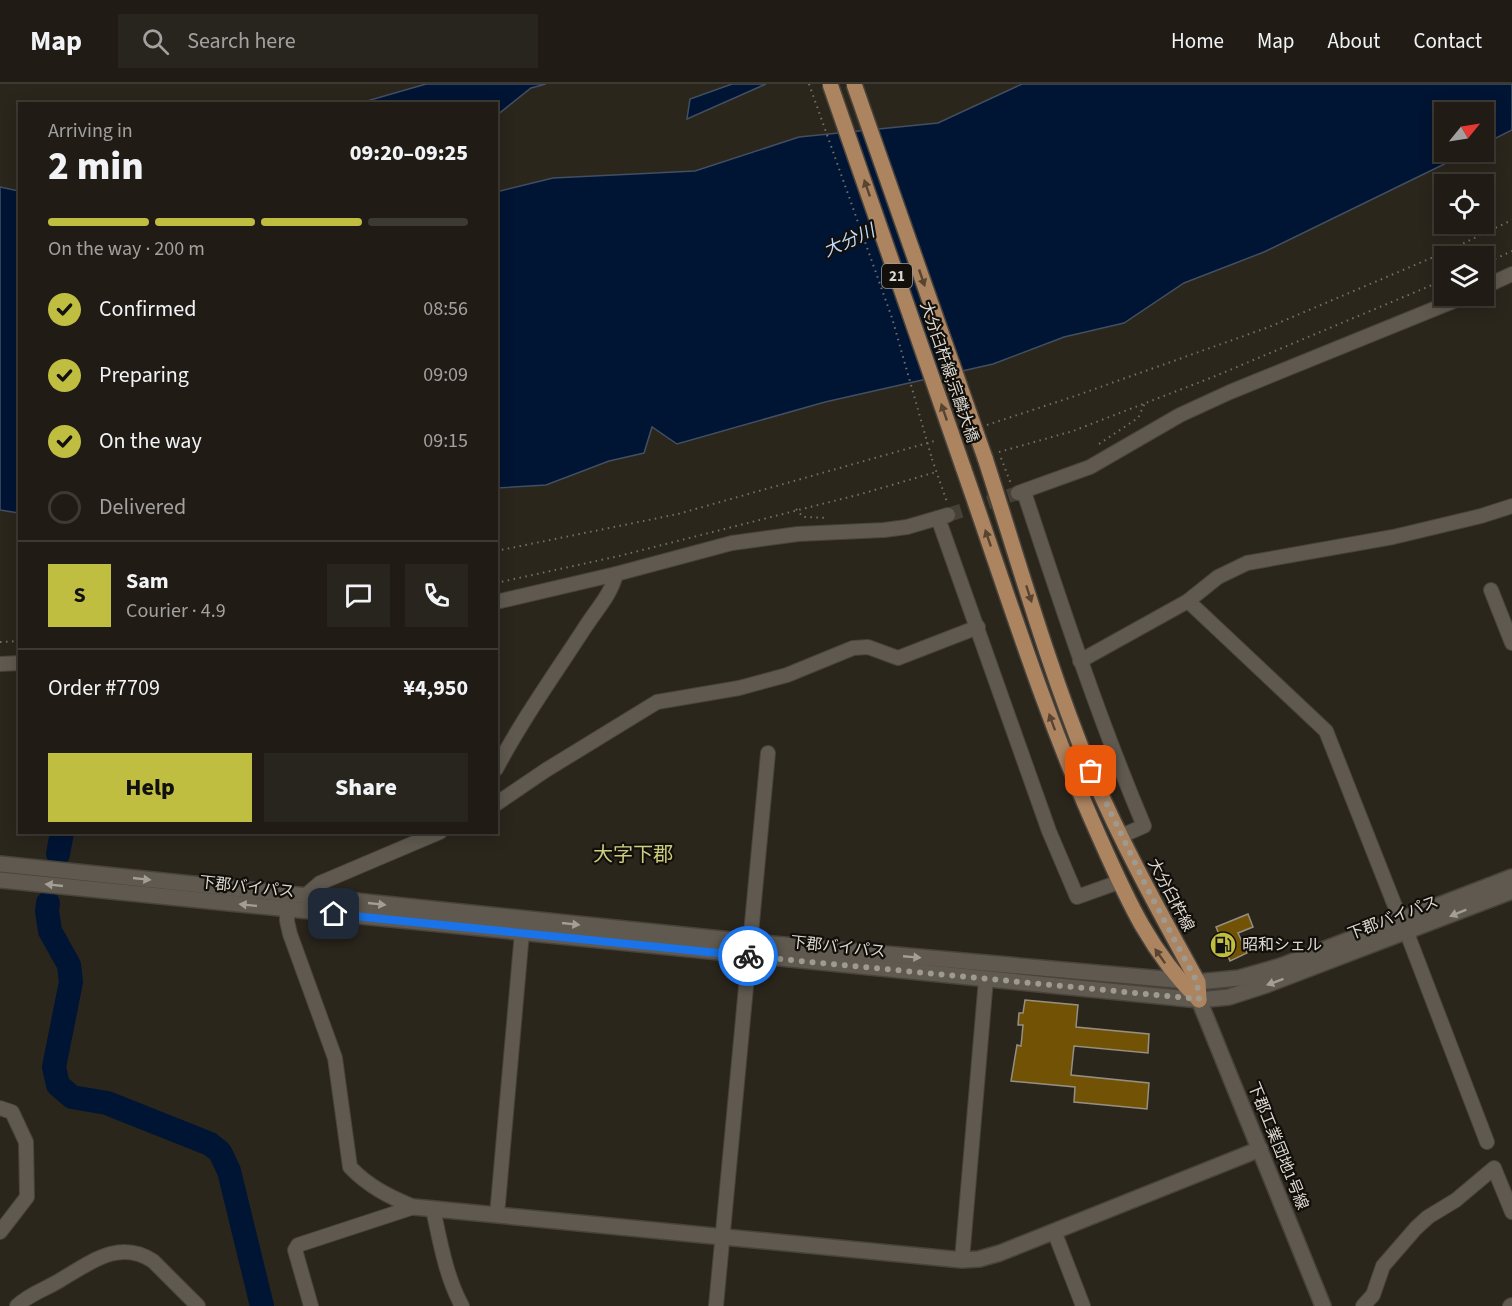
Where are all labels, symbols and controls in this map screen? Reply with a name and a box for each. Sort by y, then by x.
search box [118,14,538,68]
text: Map [30,21,82,61]
icon: search [139,25,172,58]
text: Search here [187,25,296,57]
text: Home [1171,26,1224,56]
text: Map [1257,26,1295,56]
text: About [1328,26,1380,56]
text: Contact [1413,26,1482,56]
north arrow [1434,102,1494,162]
map controls [1434,102,1494,306]
text: Arriving in [48,117,133,145]
text: 09:20–09:25 [350,137,468,169]
text: 2 min [48,139,144,195]
button: locate [1434,174,1494,234]
one-way arrow [861,179,871,197]
water label: 大分川 [819,218,881,263]
text: On the way · 200 m [48,235,205,263]
button: layers [1434,246,1494,306]
road number: 21 [882,264,912,288]
one-way arrow [918,269,928,287]
icon: check [48,293,81,326]
text: Confirmed [99,293,196,325]
text: 08:56 [423,295,468,323]
street label: 大分臼杵線;宗麟大橋 [915,298,983,446]
icon: check [48,359,81,392]
text: Preparing [99,359,189,391]
text: 09:09 [423,361,468,389]
one-way arrow [939,403,949,421]
icon: check [48,425,81,458]
text: On the way [99,425,202,457]
text: 09:15 [423,427,468,455]
text: Delivered [99,491,186,523]
one-way arrow [983,529,992,547]
button: chat [327,564,390,627]
button: phone [405,564,468,627]
text: Sam [126,565,169,597]
text: S [73,579,86,611]
one-way arrow [1024,585,1034,603]
text: Courier · 4.9 [126,597,226,625]
text: Order #7709 [48,672,160,704]
text: ¥4,950 [403,672,468,704]
one-way arrow [1047,713,1057,731]
pin [1065,745,1116,796]
button: Help [48,753,252,822]
button: Share [264,753,468,822]
icon: bag [1074,754,1107,787]
district label: 大字下郡 [593,841,673,869]
street label: 大分臼杵線 [1143,855,1199,935]
street label: 下郡バイパス [198,871,296,903]
one-way arrow [132,874,151,884]
one-way arrow [44,880,63,890]
pin [308,888,359,939]
street label: 下郡バイパス [1344,891,1442,945]
icon: home [317,897,350,930]
one-way arrow [368,899,387,909]
one-way arrow [238,900,257,910]
one-way arrow [1448,908,1466,918]
one-way arrow [562,919,581,929]
courier [718,926,778,986]
fuel station icon: 昭和シェル [1208,930,1238,960]
street label: 下郡バイパス [789,931,887,963]
place label: 昭和シェル [1242,934,1322,956]
icon: bike [732,940,765,973]
one-way arrow [1154,949,1166,965]
one-way arrow [902,952,921,962]
one-way arrow [1266,977,1284,987]
street label: 下郡工業団地1号線 [1242,1079,1314,1213]

